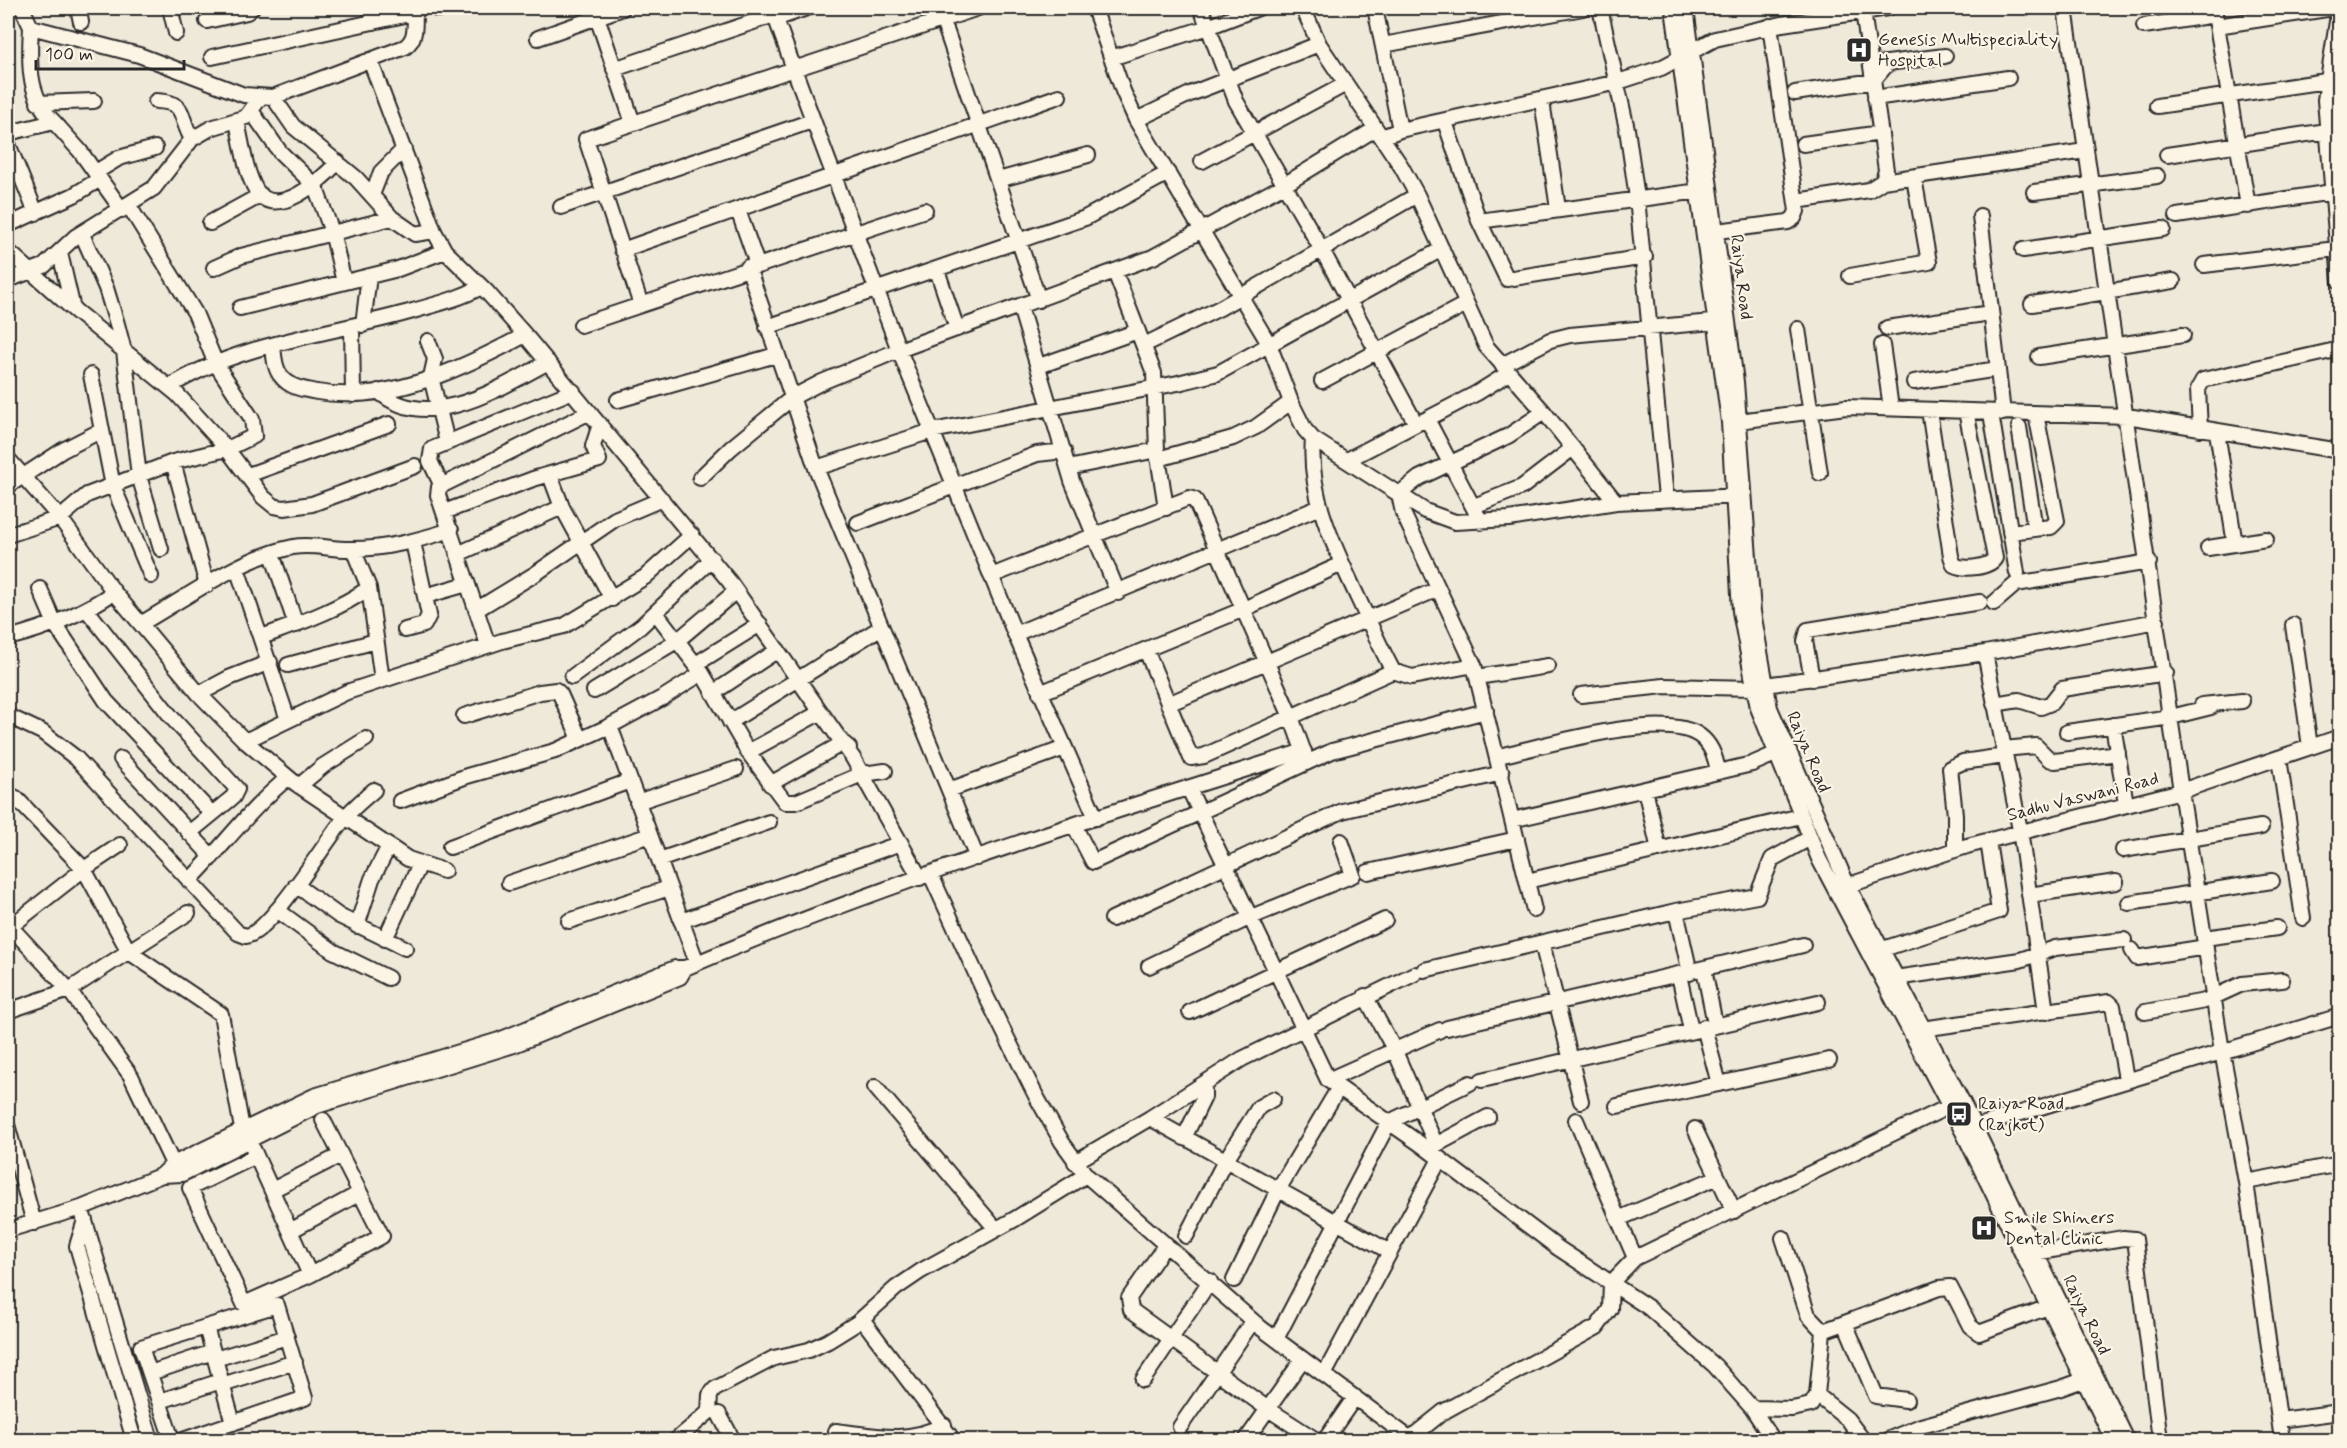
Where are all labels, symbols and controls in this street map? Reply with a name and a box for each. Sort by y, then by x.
place label: Genesis Multispeciality Hospital [1878,28,2058,73]
scale bar [36,33,184,71]
hospital icon: Genesis Multispeciality Hospital [1844,35,1874,65]
text: 100 m [45,43,93,67]
street label: Raiya Road [1724,233,1758,321]
street label: Raiya Road [1780,708,1836,796]
street label: Sadhu Vaswani Road [2005,767,2161,827]
place label: Raiya Road (Rajkot) [1978,1092,2064,1137]
bus stop icon: Raiya Road (Rajkot) [1944,1099,1974,1129]
place label: Smile Shiners Dental Clinic [2004,1206,2114,1251]
hospital icon: Smile Shiners Dental Clinic [1969,1213,1999,1243]
street label: Raiya Road [2056,1271,2116,1359]

